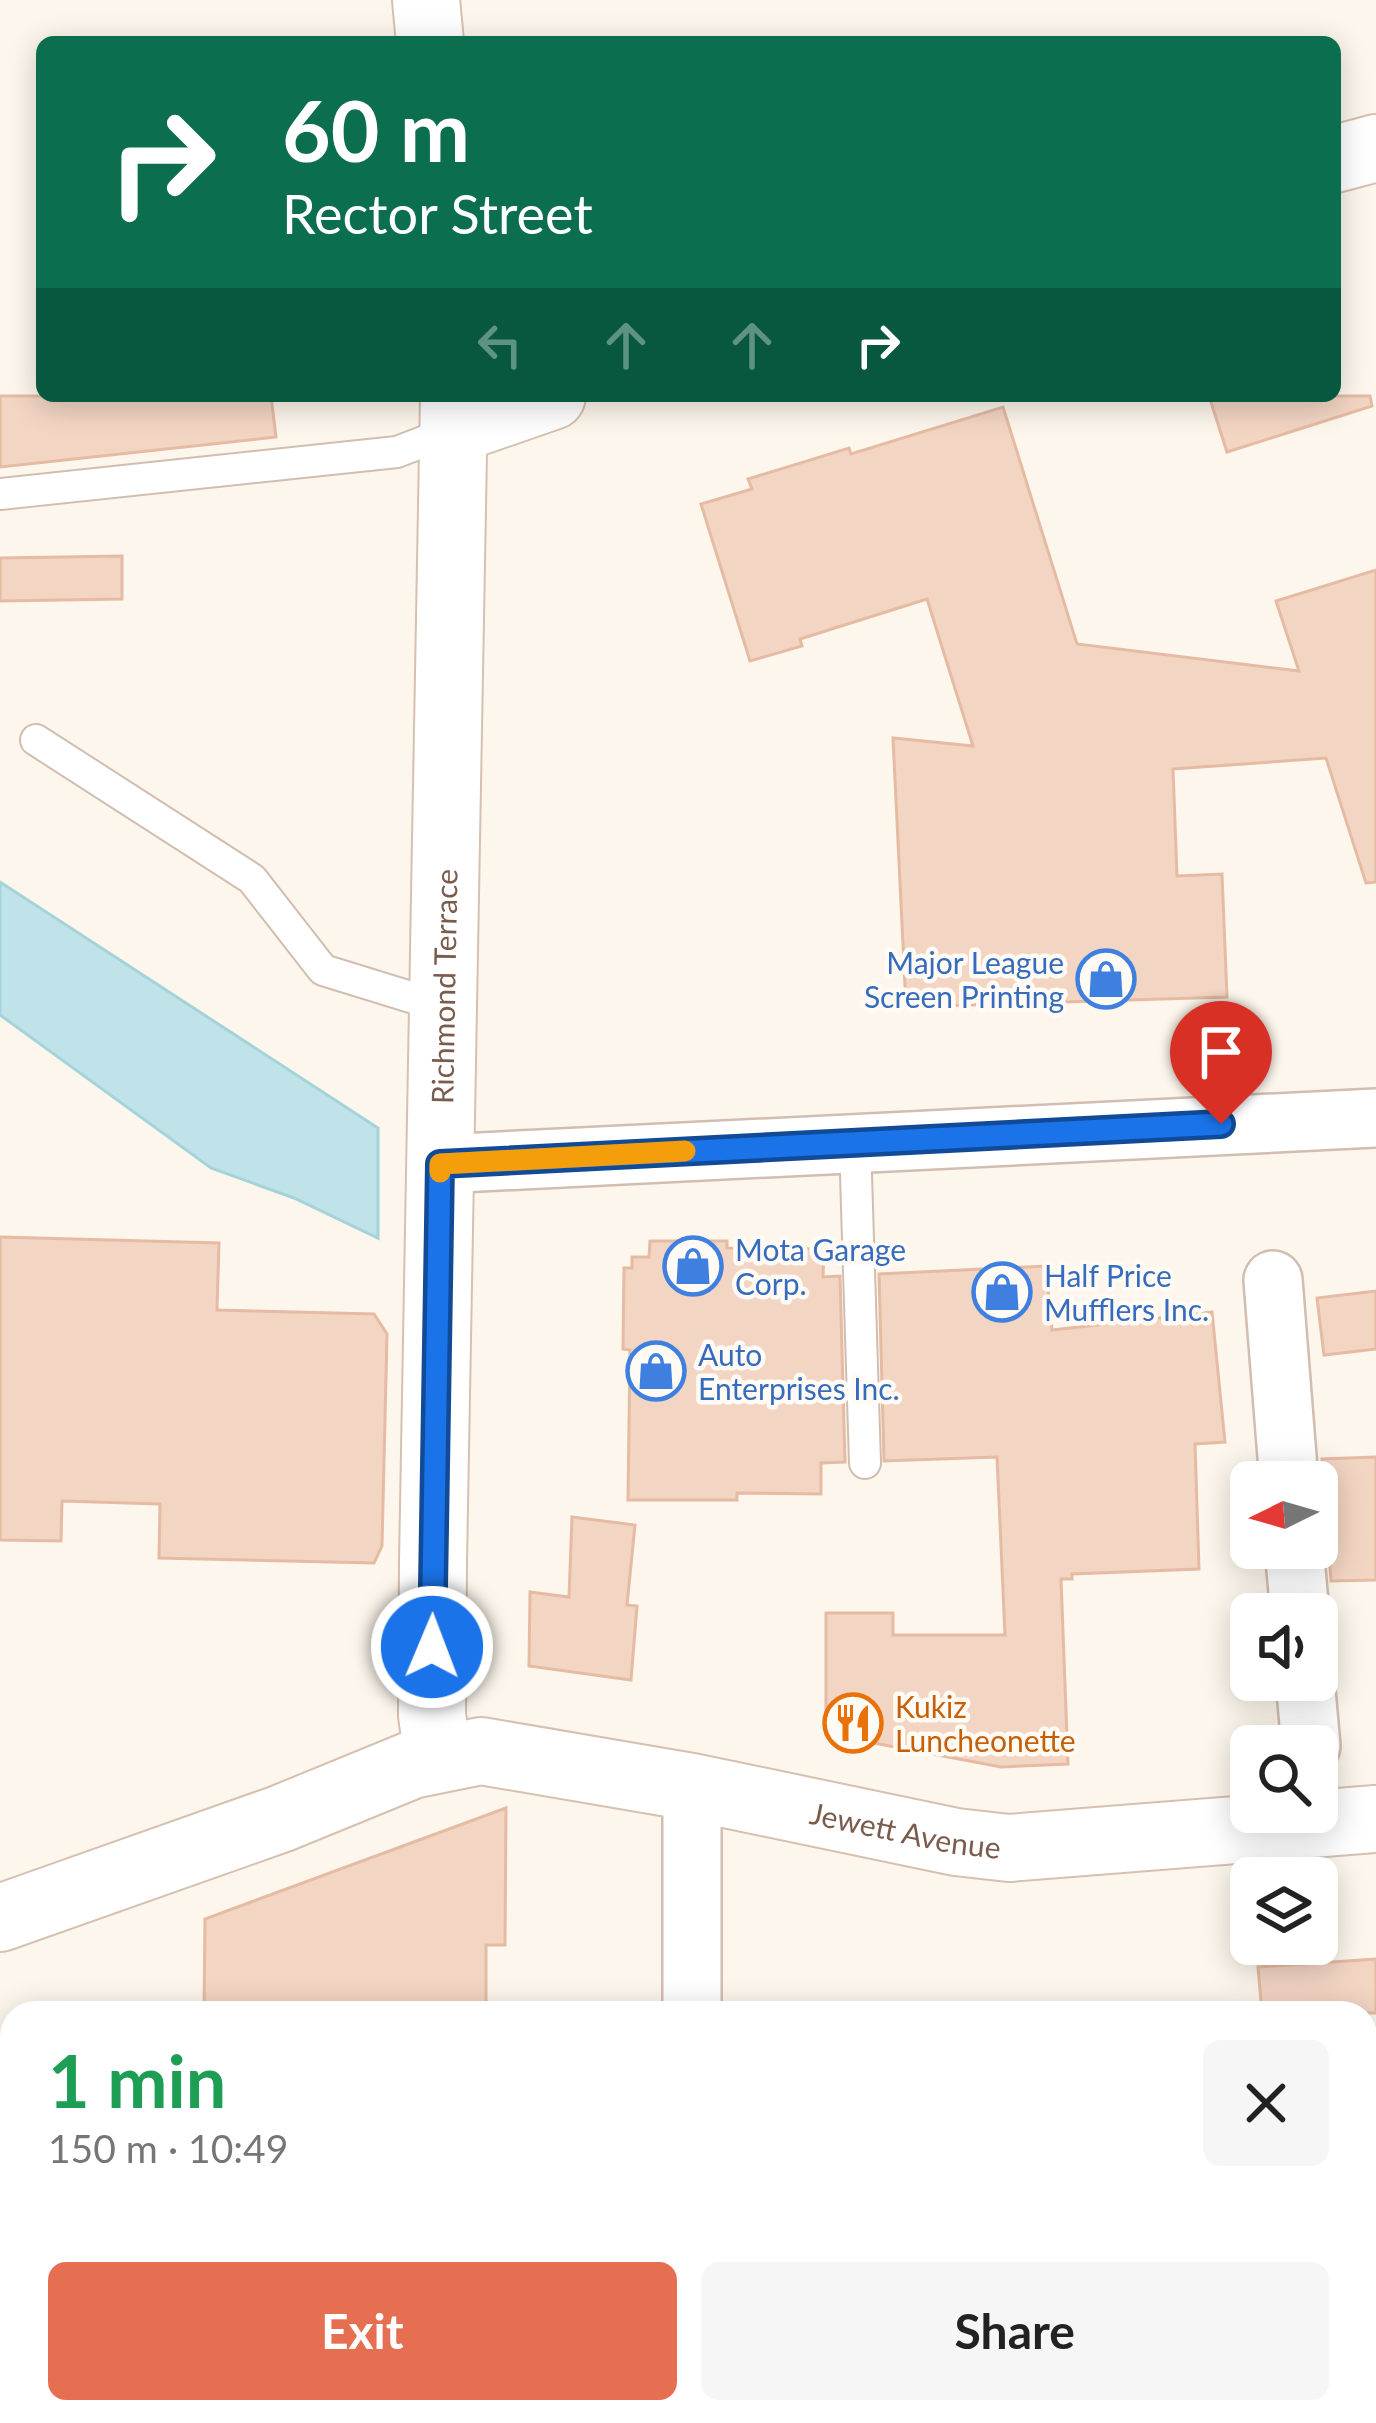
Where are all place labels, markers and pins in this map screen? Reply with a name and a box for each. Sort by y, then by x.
place label: Major League Screen Printing [864,944,1064,1014]
shop icon: Major League Screen Printing [1075,948,1137,1010]
pin [1170,1001,1272,1124]
place label: Mota Garage Corp. [735,1231,906,1301]
shop icon: Mota Garage Corp. [662,1235,724,1297]
place label: Half Price Mufflers Inc. [1044,1257,1209,1327]
shop icon: Half Price Mufflers Inc. [971,1261,1033,1323]
place label: Auto Enterprises Inc. [698,1336,900,1406]
shop icon: Auto Enterprises Inc. [625,1340,687,1402]
place label: Kukiz Luncheonette [895,1688,1076,1758]
restaurant icon: Kukiz Luncheonette [822,1692,884,1754]

